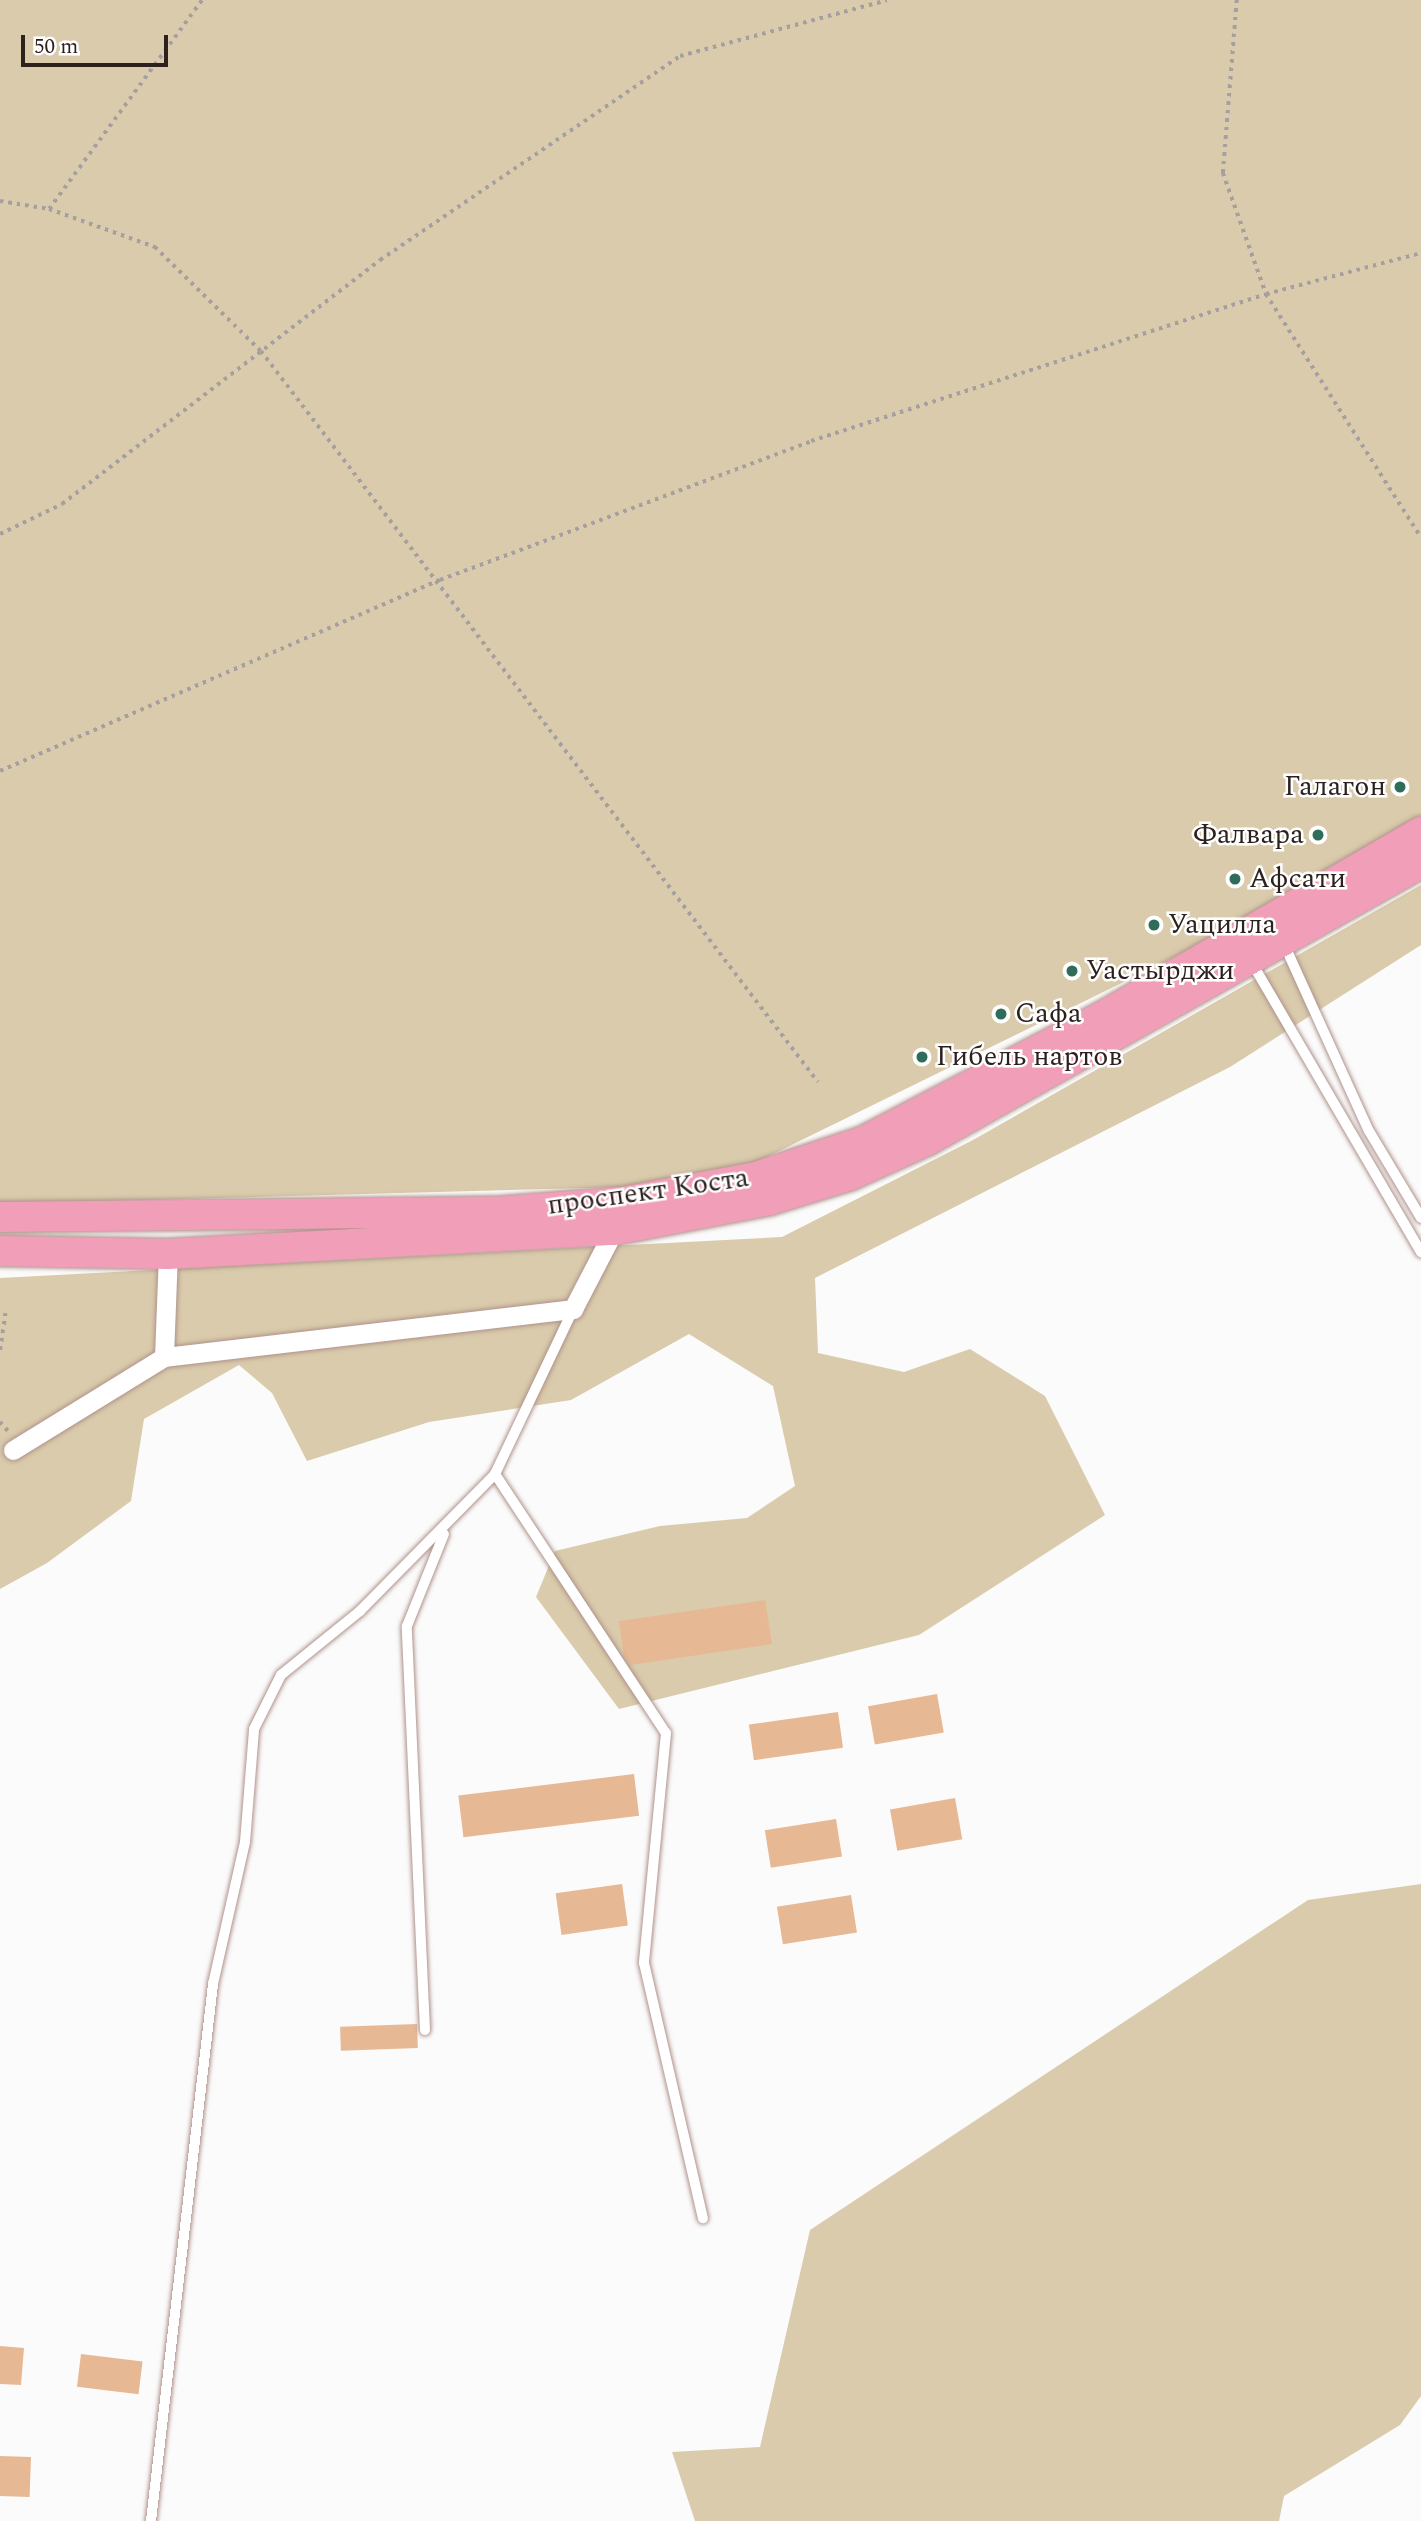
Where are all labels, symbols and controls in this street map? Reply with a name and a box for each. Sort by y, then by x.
scale bar [24,21,172,65]
text: 50 m [34,31,78,63]
place label: Галагон [1284,770,1386,804]
marker: Галагон [1392,779,1408,795]
place label: Фалвара [1193,818,1304,852]
marker: Фалвара [1310,827,1326,843]
place label: Афсати [1249,862,1346,896]
marker: Афсати [1227,871,1243,887]
place label: Уацилла [1168,908,1276,942]
marker: Уацилла [1146,917,1162,933]
place label: Уастырджи [1086,954,1234,988]
marker: Уастырджи [1064,963,1080,979]
place label: Сафа [1015,997,1082,1031]
marker: Сафа [993,1006,1009,1022]
place label: Гибель нартов [936,1040,1122,1074]
marker: Гибель нартов [914,1049,930,1065]
street label: проспект Коста [545,1161,751,1223]

